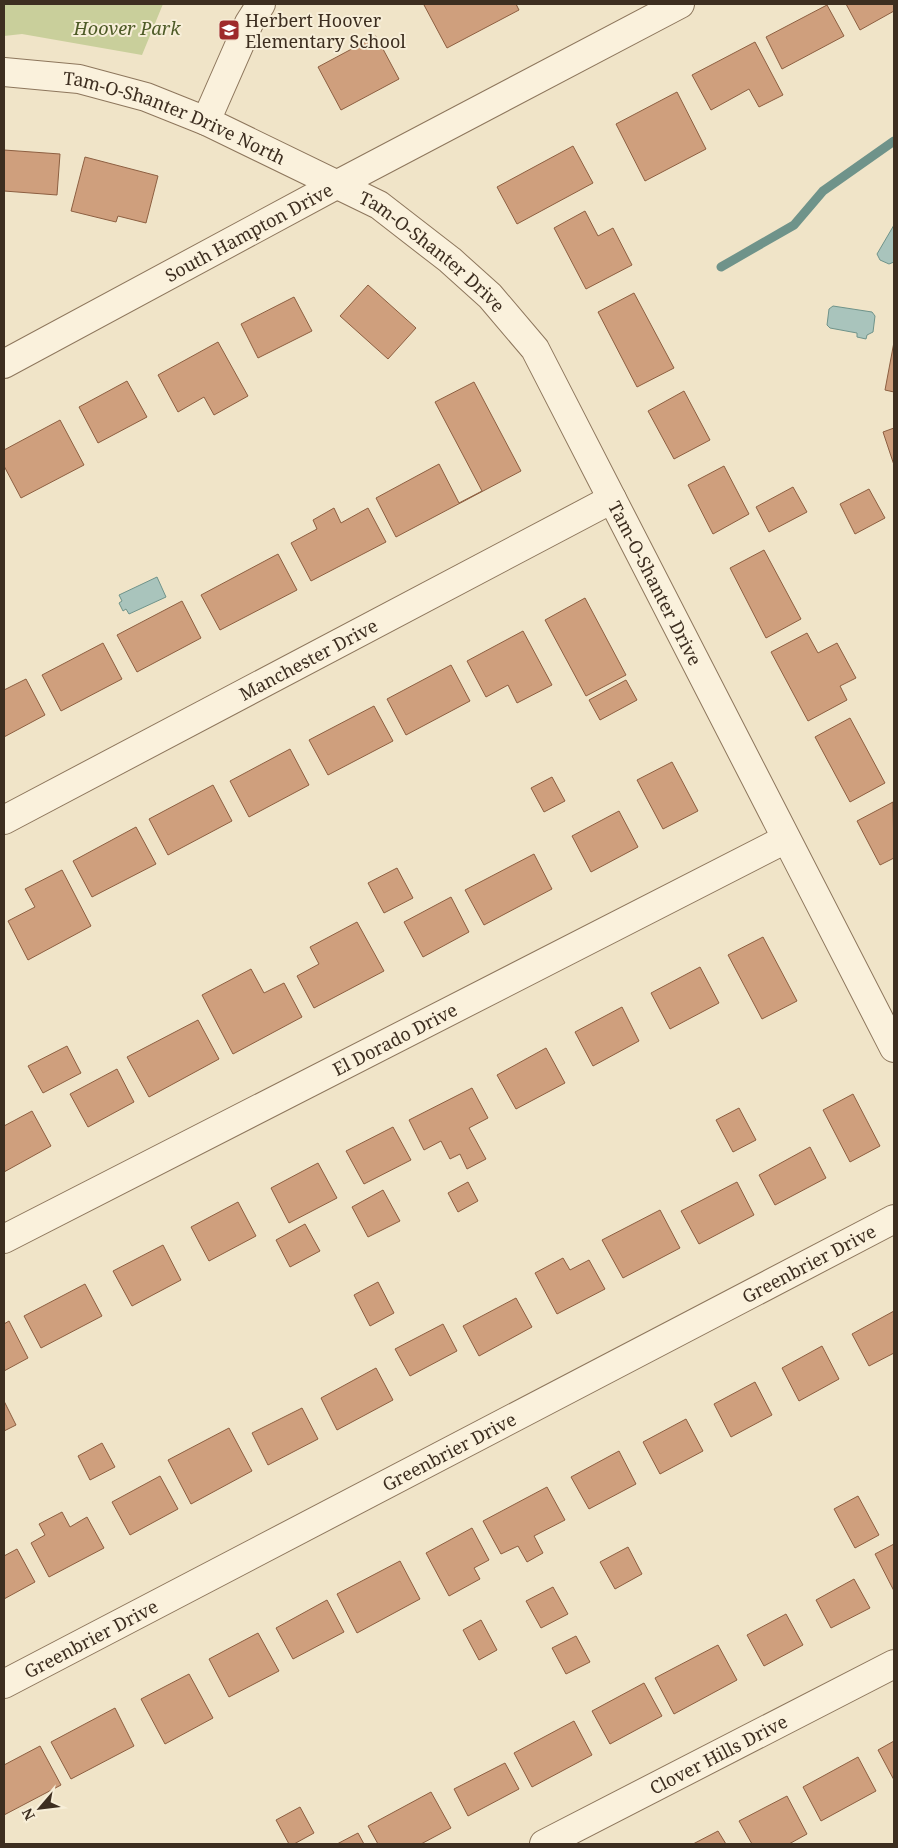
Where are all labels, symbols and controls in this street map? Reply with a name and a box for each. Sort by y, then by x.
place label: Herbert Hoover Elementary School [245,8,406,53]
park label: Hoover Park [73,16,181,40]
school or university icon: Herbert Hoover Elementary School [217,18,241,42]
street label: Tam-O-Shanter Drive North [62,66,290,170]
street label: South Hampton Drive [161,177,337,287]
street label: Tam-O-Shanter Drive [355,185,511,317]
street label: Tam-O-Shanter Drive [603,497,707,669]
street label: Manchester Drive [235,613,382,706]
street label: El Dorado Drive [328,997,461,1081]
street label: Greenbrier Drive [738,1219,880,1308]
street label: Greenbrier Drive [378,1407,520,1496]
street label: Greenbrier Drive [20,1594,162,1683]
street label: Clover Hills Drive [645,1709,791,1800]
north arrow [15,1783,65,1833]
text: N [17,1805,39,1824]

